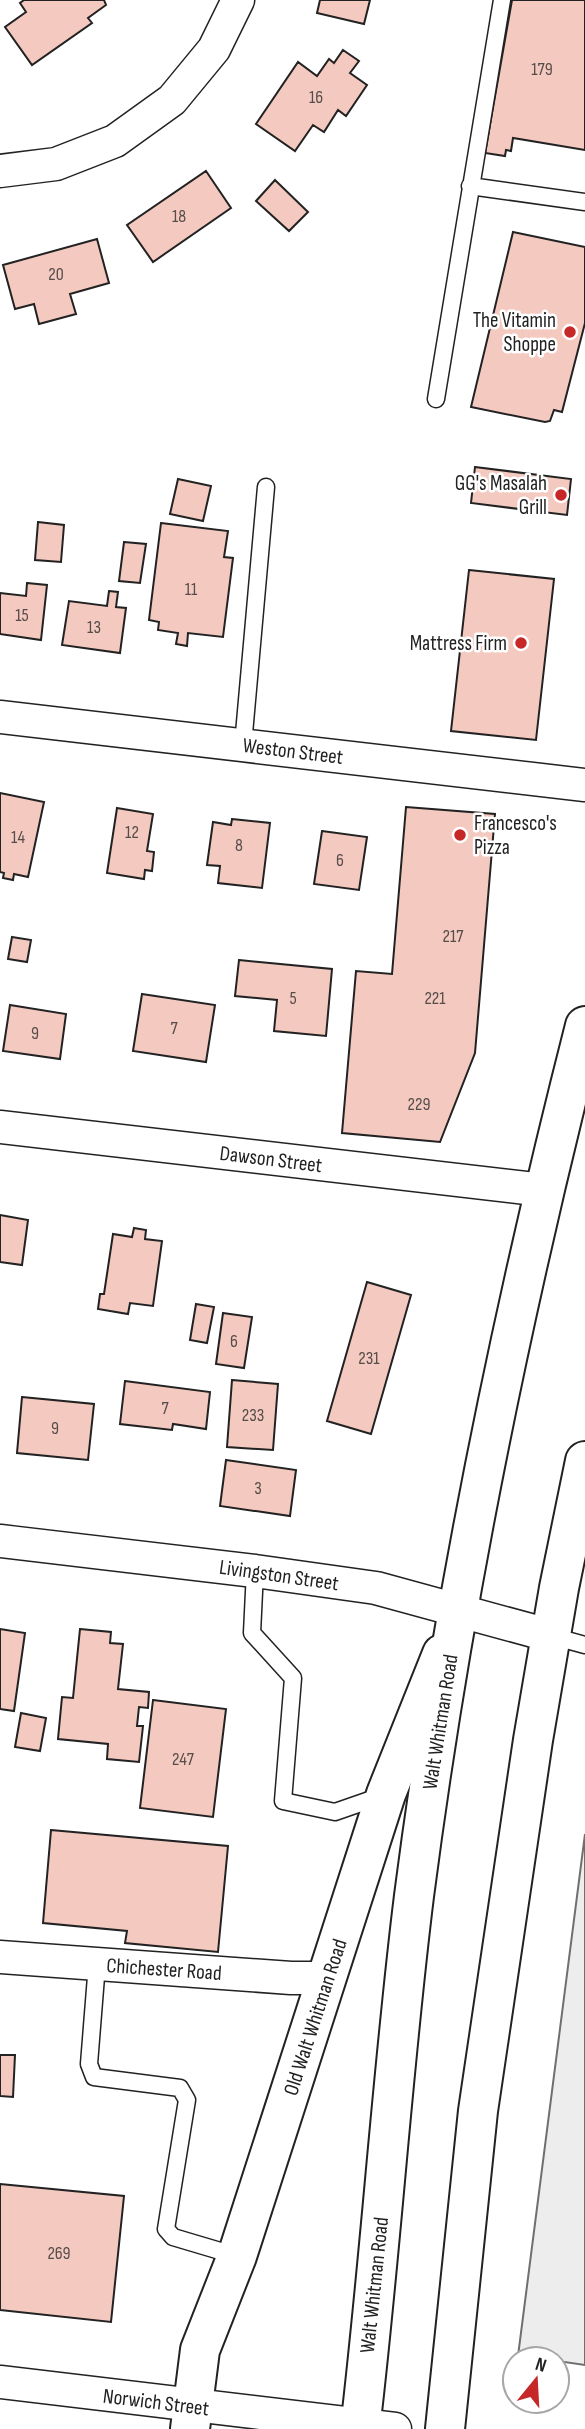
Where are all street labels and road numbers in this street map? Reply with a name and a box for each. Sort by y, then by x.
street label: Weston Street [241,733,345,770]
street label: Dawson Street [218,1141,324,1178]
street label: Livingston Street [218,1555,340,1596]
street label: Walt Whitman Road [417,1653,464,1792]
street label: Old Walt Whitman Road [278,1936,353,2099]
street label: Chichester Road [105,1953,222,1986]
street label: Walt Whitman Road [355,2216,394,2354]
street label: Norwich Street [102,2384,210,2421]

